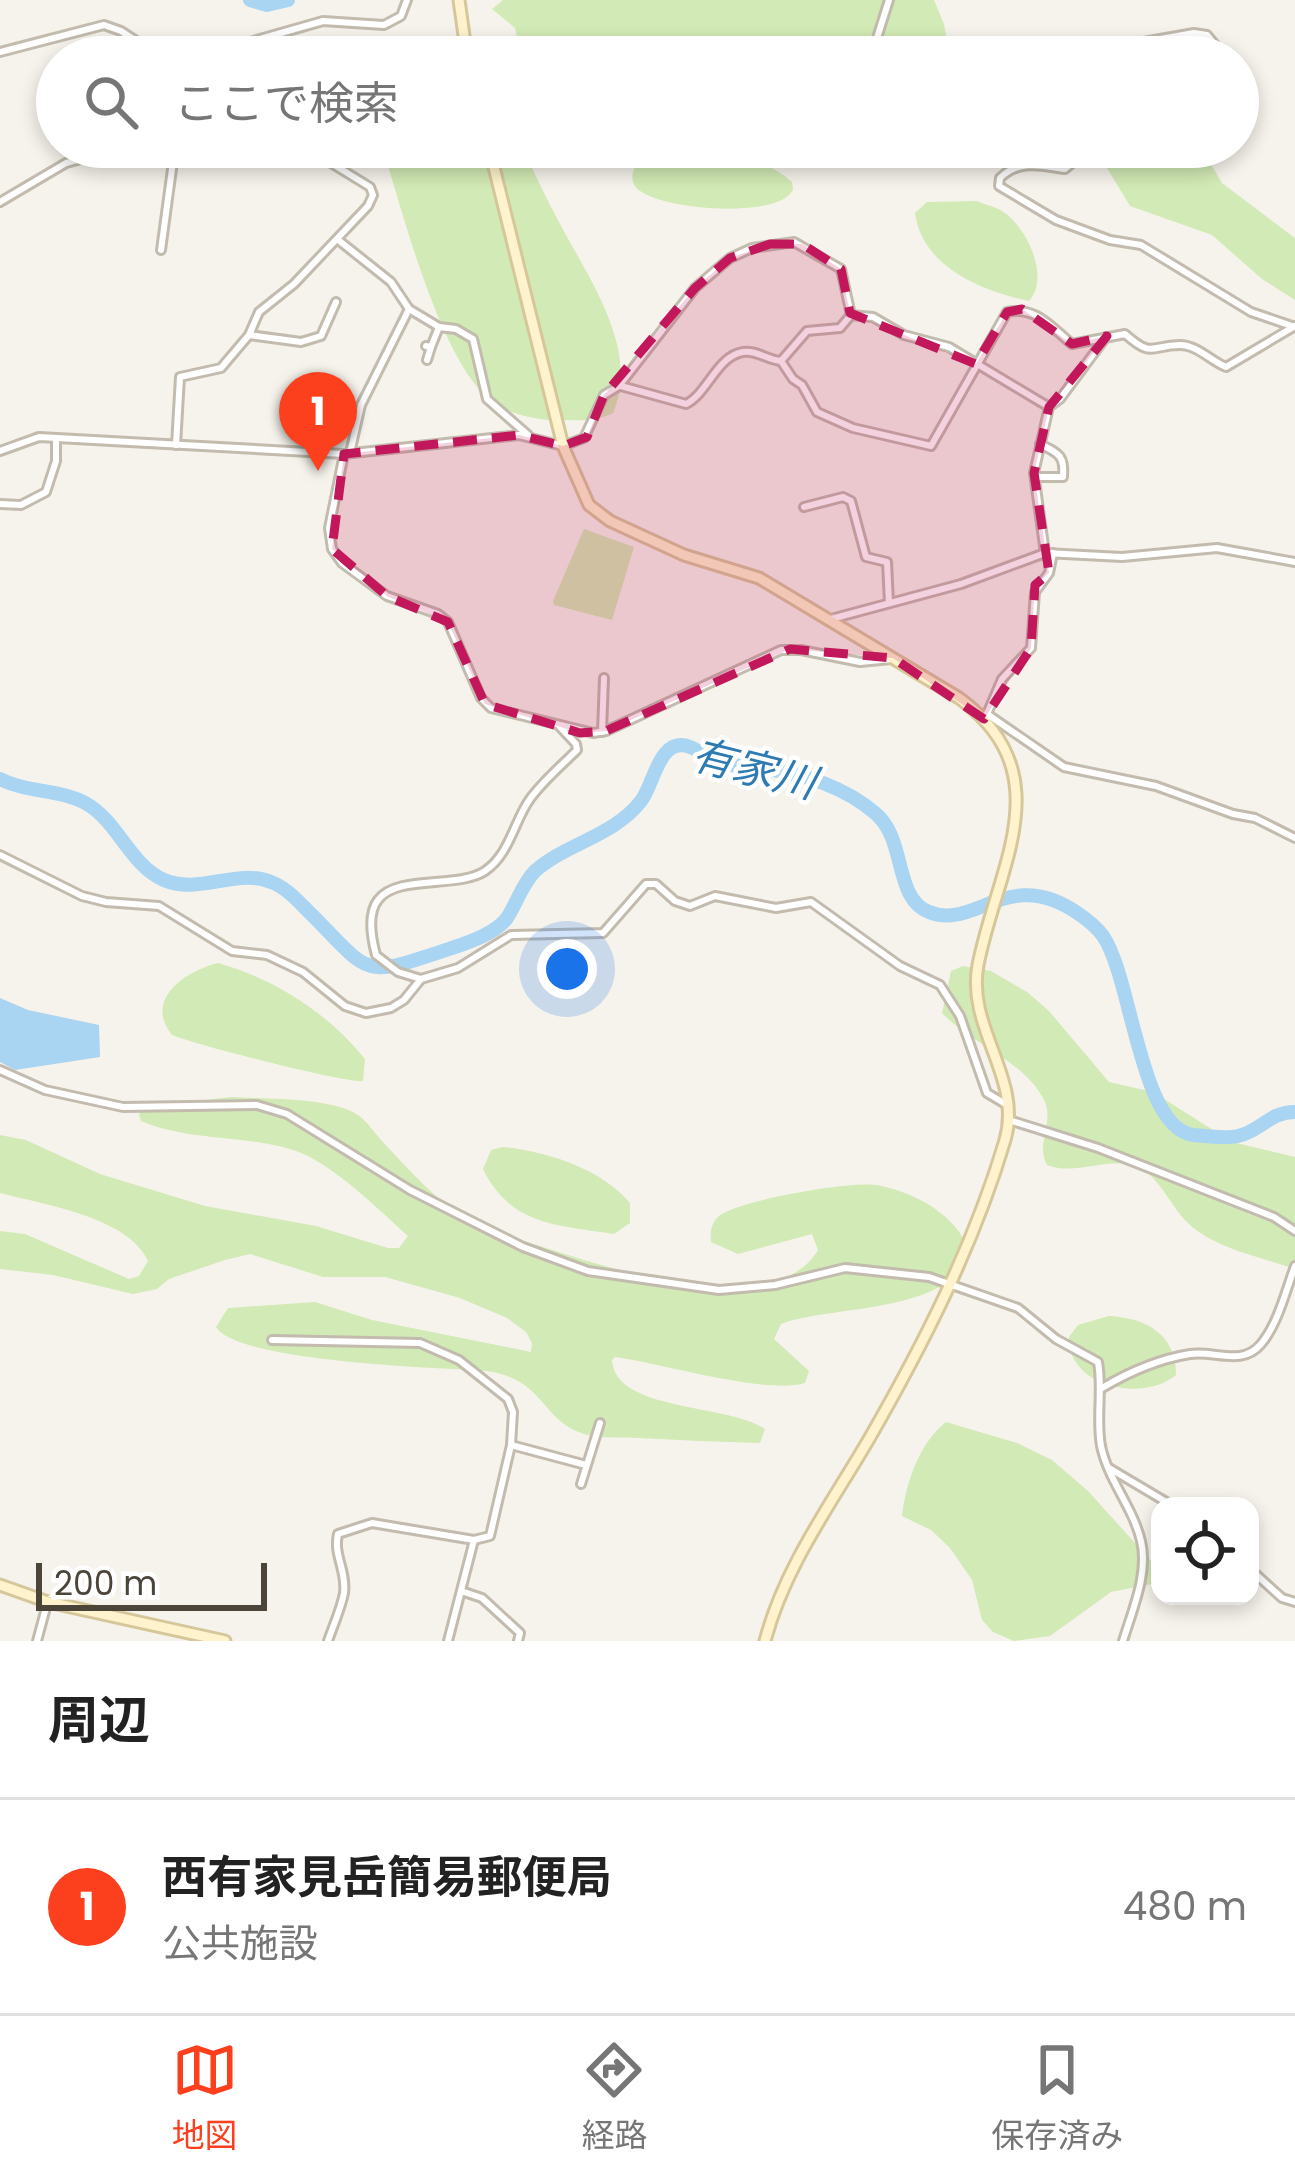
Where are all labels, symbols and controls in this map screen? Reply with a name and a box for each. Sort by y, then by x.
search box [36,36,1259,168]
icon: search [78,69,144,135]
text: ここで検索 [174,72,399,135]
pin: 1 [279,372,357,471]
water label: 有家川 [686,725,826,814]
your location [537,939,597,999]
map controls [1151,1497,1259,1605]
button: locate [1151,1497,1259,1605]
scale bar [36,1557,267,1610]
text: 200 m [54,1560,157,1607]
text: 周辺 [48,1684,150,1756]
text: 西有家見岳簡易郵便局 [162,1846,612,1909]
text: 1 [80,1879,94,1934]
text: 480 m [1123,1879,1247,1934]
text: 公共施設 [162,1916,318,1971]
tab: 地図 [172,2037,238,2161]
tab: 経路 [581,2037,647,2161]
tab: 保存済み [991,2037,1123,2161]

